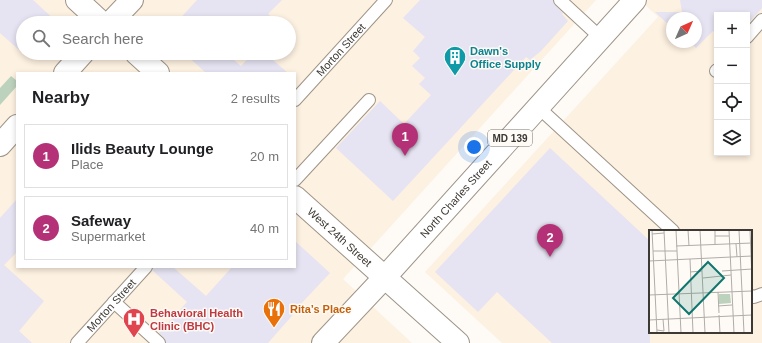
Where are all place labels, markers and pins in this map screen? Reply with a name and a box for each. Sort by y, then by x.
building icon: Dawn's Office Supply [442,44,468,77]
place label: Dawn's Office Supply [470,45,542,70]
pin: 1 [392,123,418,156]
pin: 2 [537,224,563,257]
restaurant icon: Rita’s Place [261,296,287,329]
place label: Rita’s Place [290,303,351,315]
hospital icon: Behavioral Health Clinic (BHC) [121,306,147,339]
place label: Behavioral Health Clinic (BHC) [150,307,243,332]

